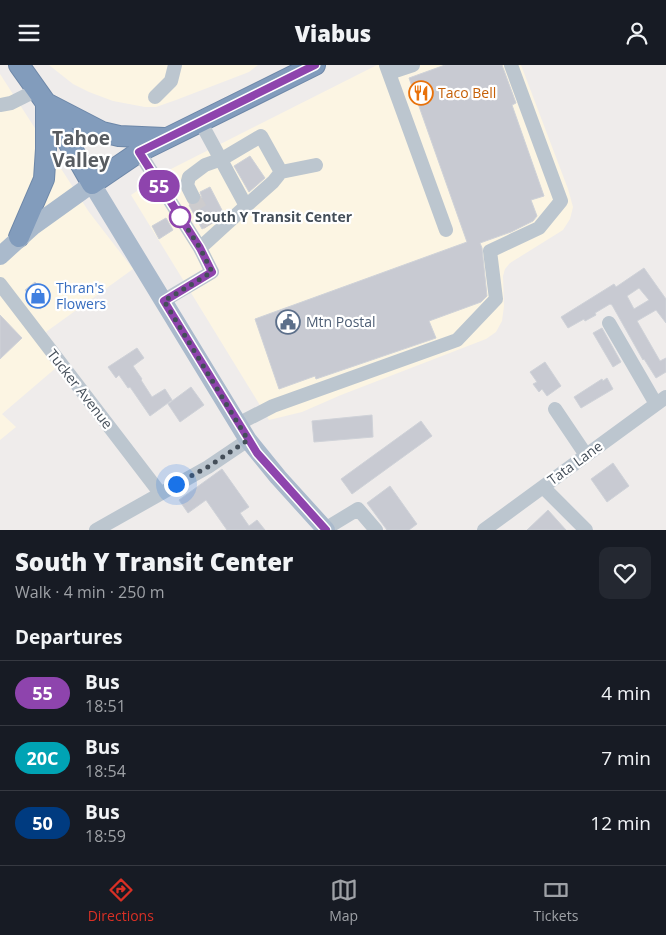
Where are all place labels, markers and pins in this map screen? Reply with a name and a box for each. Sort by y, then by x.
restaurant icon: Taco Bell [408,80,434,106]
place label: Taco Bell [438,83,496,102]
marker: South Y Transit Center [169,206,191,228]
place label: South Y Transit Center [195,207,353,226]
place label: Thran's Flowers [56,278,107,313]
shop icon: Thran's Flowers [25,283,51,309]
public building icon: Mtn Postal [275,309,301,335]
place label: Mtn Postal [306,312,376,331]

